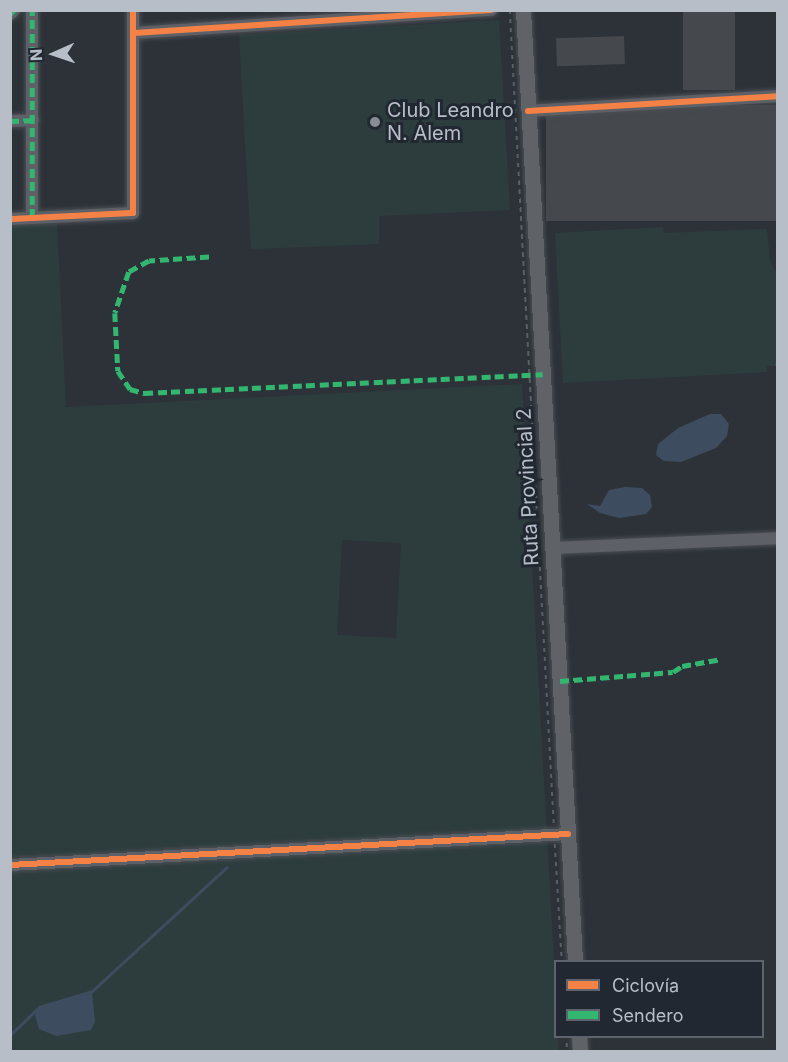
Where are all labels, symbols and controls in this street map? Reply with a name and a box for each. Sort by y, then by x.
north arrow [24,24,84,84]
text: N [26,48,46,62]
place label: Club Leandro N. Alem [387,98,514,145]
marker: Club Leandro N. Alem [368,115,382,129]
street label: Ruta Provincial 2 [512,408,544,566]
legend [554,960,764,1038]
text: Ciclovía [612,975,679,996]
text: Sendero [612,1005,683,1026]

